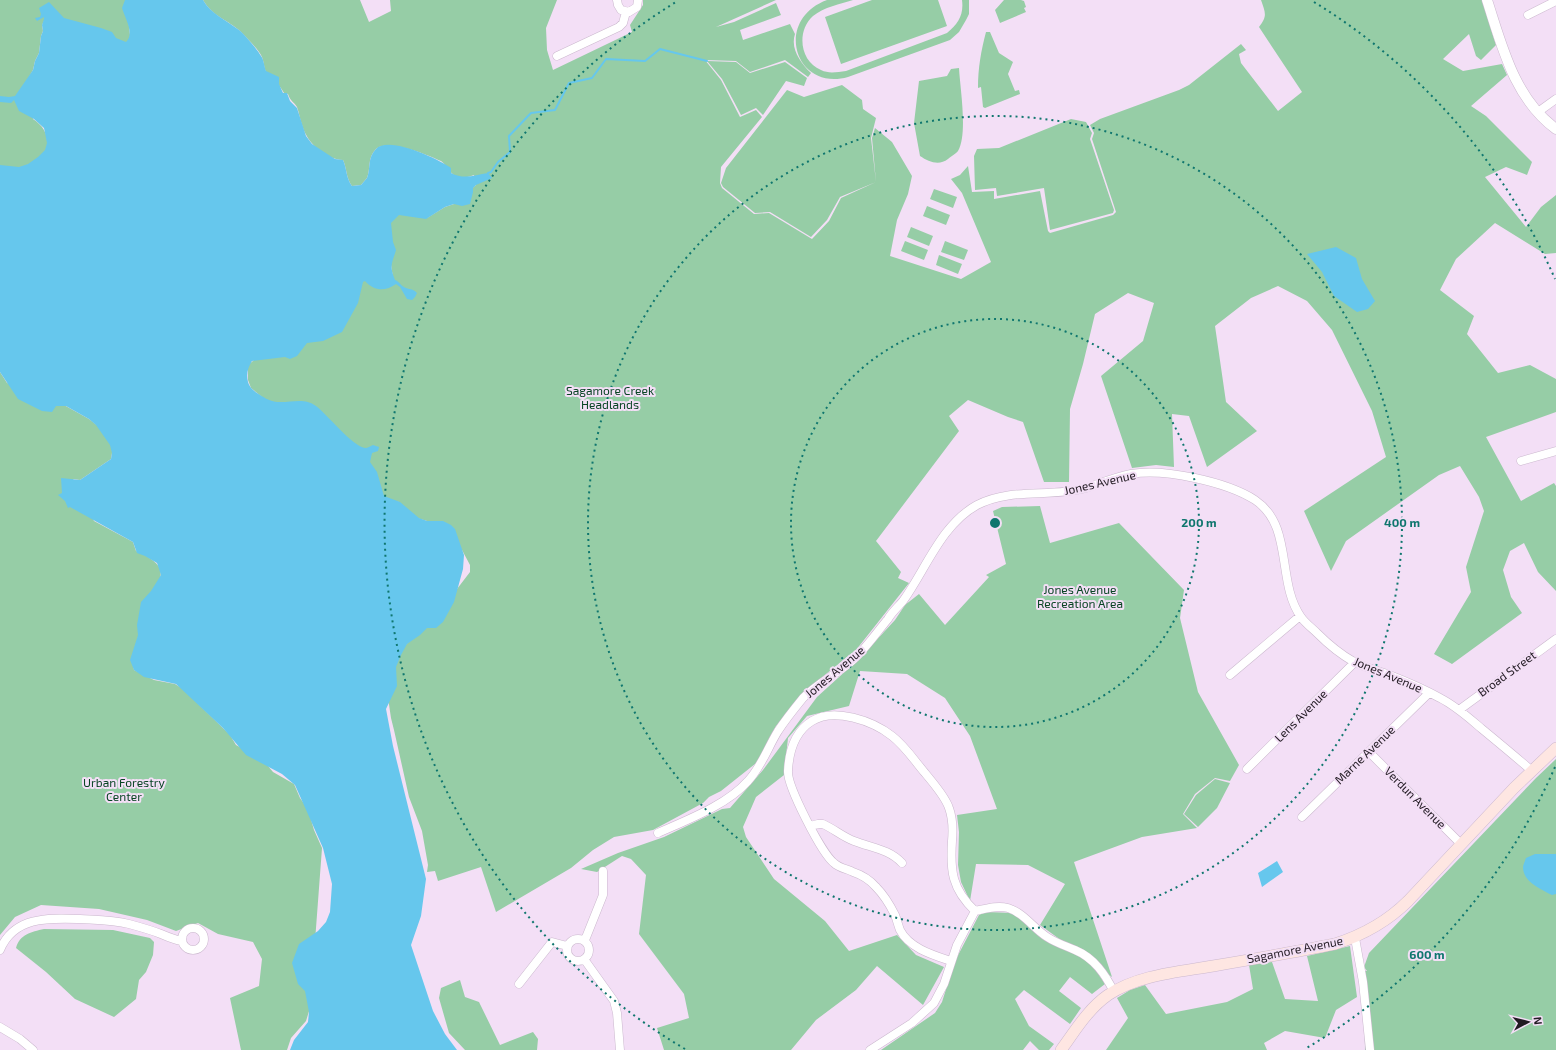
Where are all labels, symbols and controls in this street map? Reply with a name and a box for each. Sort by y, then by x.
park label: Sagamore Creek Headlands [566,383,654,411]
street label: Jones Avenue [1063,467,1137,497]
text: 200 m [1181,515,1217,529]
text: 400 m [1384,515,1420,529]
centre of rings [988,516,1002,530]
park label: Jones Avenue Recreation Area [1037,582,1123,610]
street label: Jones Avenue [802,642,867,700]
street label: Broad Street [1475,647,1539,699]
street label: Jones Avenue [1352,653,1425,695]
street label: Lens Avenue [1271,686,1329,744]
street label: Marne Avenue [1331,722,1397,786]
street label: Verdun Avenue [1382,764,1449,831]
park label: Urban Forestry Center [83,775,166,803]
street label: Sagamore Avenue [1246,933,1344,965]
text: 600 m [1409,947,1445,961]
north arrow [1508,1002,1548,1042]
text: N [1531,1016,1545,1026]

